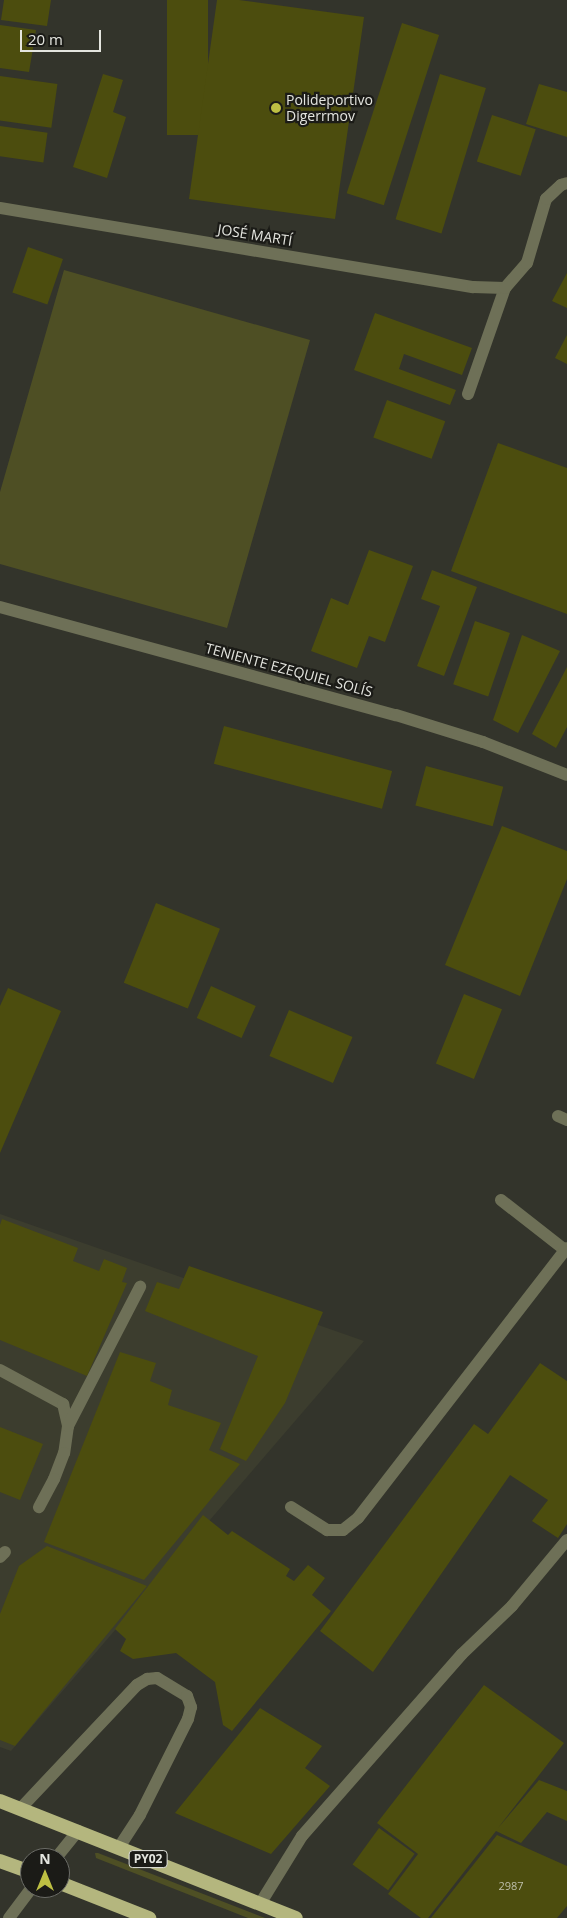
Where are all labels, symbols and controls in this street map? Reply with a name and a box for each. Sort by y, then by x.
scale bar [22,20,104,52]
text: 20 m [28,29,63,49]
place label: Polideportivo Digerrmov [286,92,373,124]
marker: Polideportivo Digerrmov [270,102,282,114]
street label: JOSÉ MARTÍ [216,221,294,249]
street label: TENIENTE EZEQUIEL SOLÍS [204,640,374,700]
north arrow [20,1848,70,1898]
text: N [39,1849,51,1868]
road number: PY02 [128,1850,168,1868]
house number: 2987 [498,1879,524,1893]

